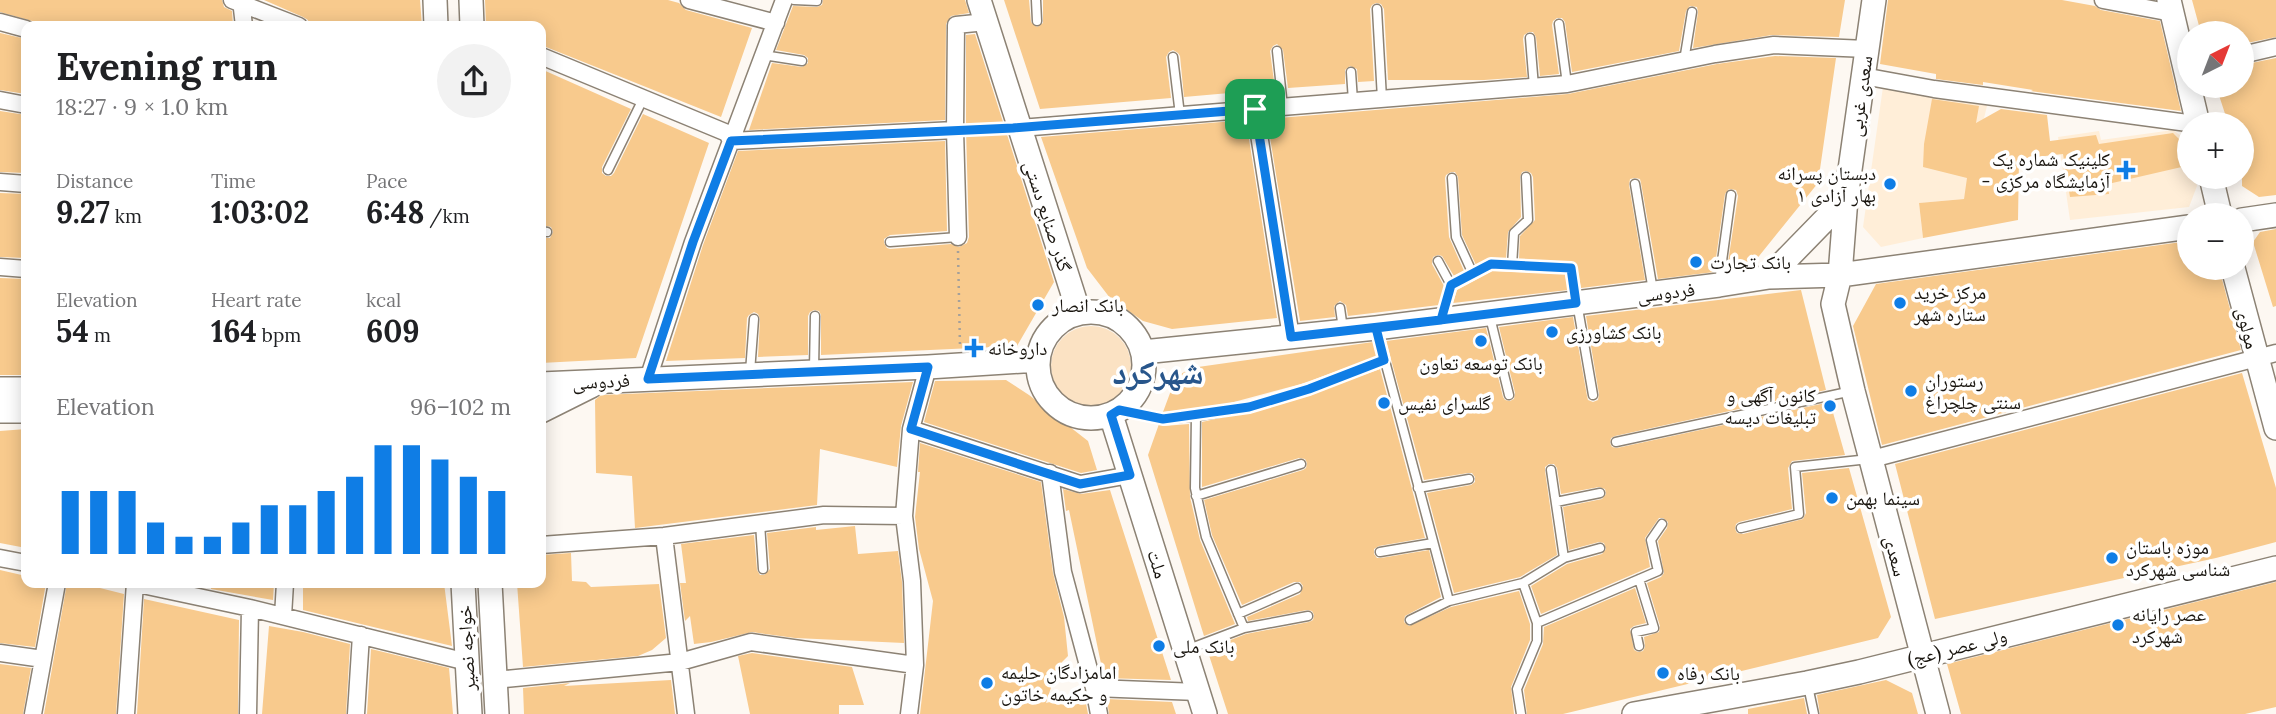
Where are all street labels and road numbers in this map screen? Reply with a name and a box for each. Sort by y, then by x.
street label: سعدی غربی [1842,54,1878,138]
street label: گذر صنایع دستی [1018,157,1077,275]
street label: فردوسی [1636,277,1696,307]
street label: مولوی [2231,305,2265,351]
street label: فردوسی [571,367,631,395]
street label: سعدی [1879,533,1913,579]
street label: ملت [1142,547,1174,581]
street label: خواجه نصیر [452,605,480,692]
street label: ولی عصر (عج) [1905,623,2010,672]

